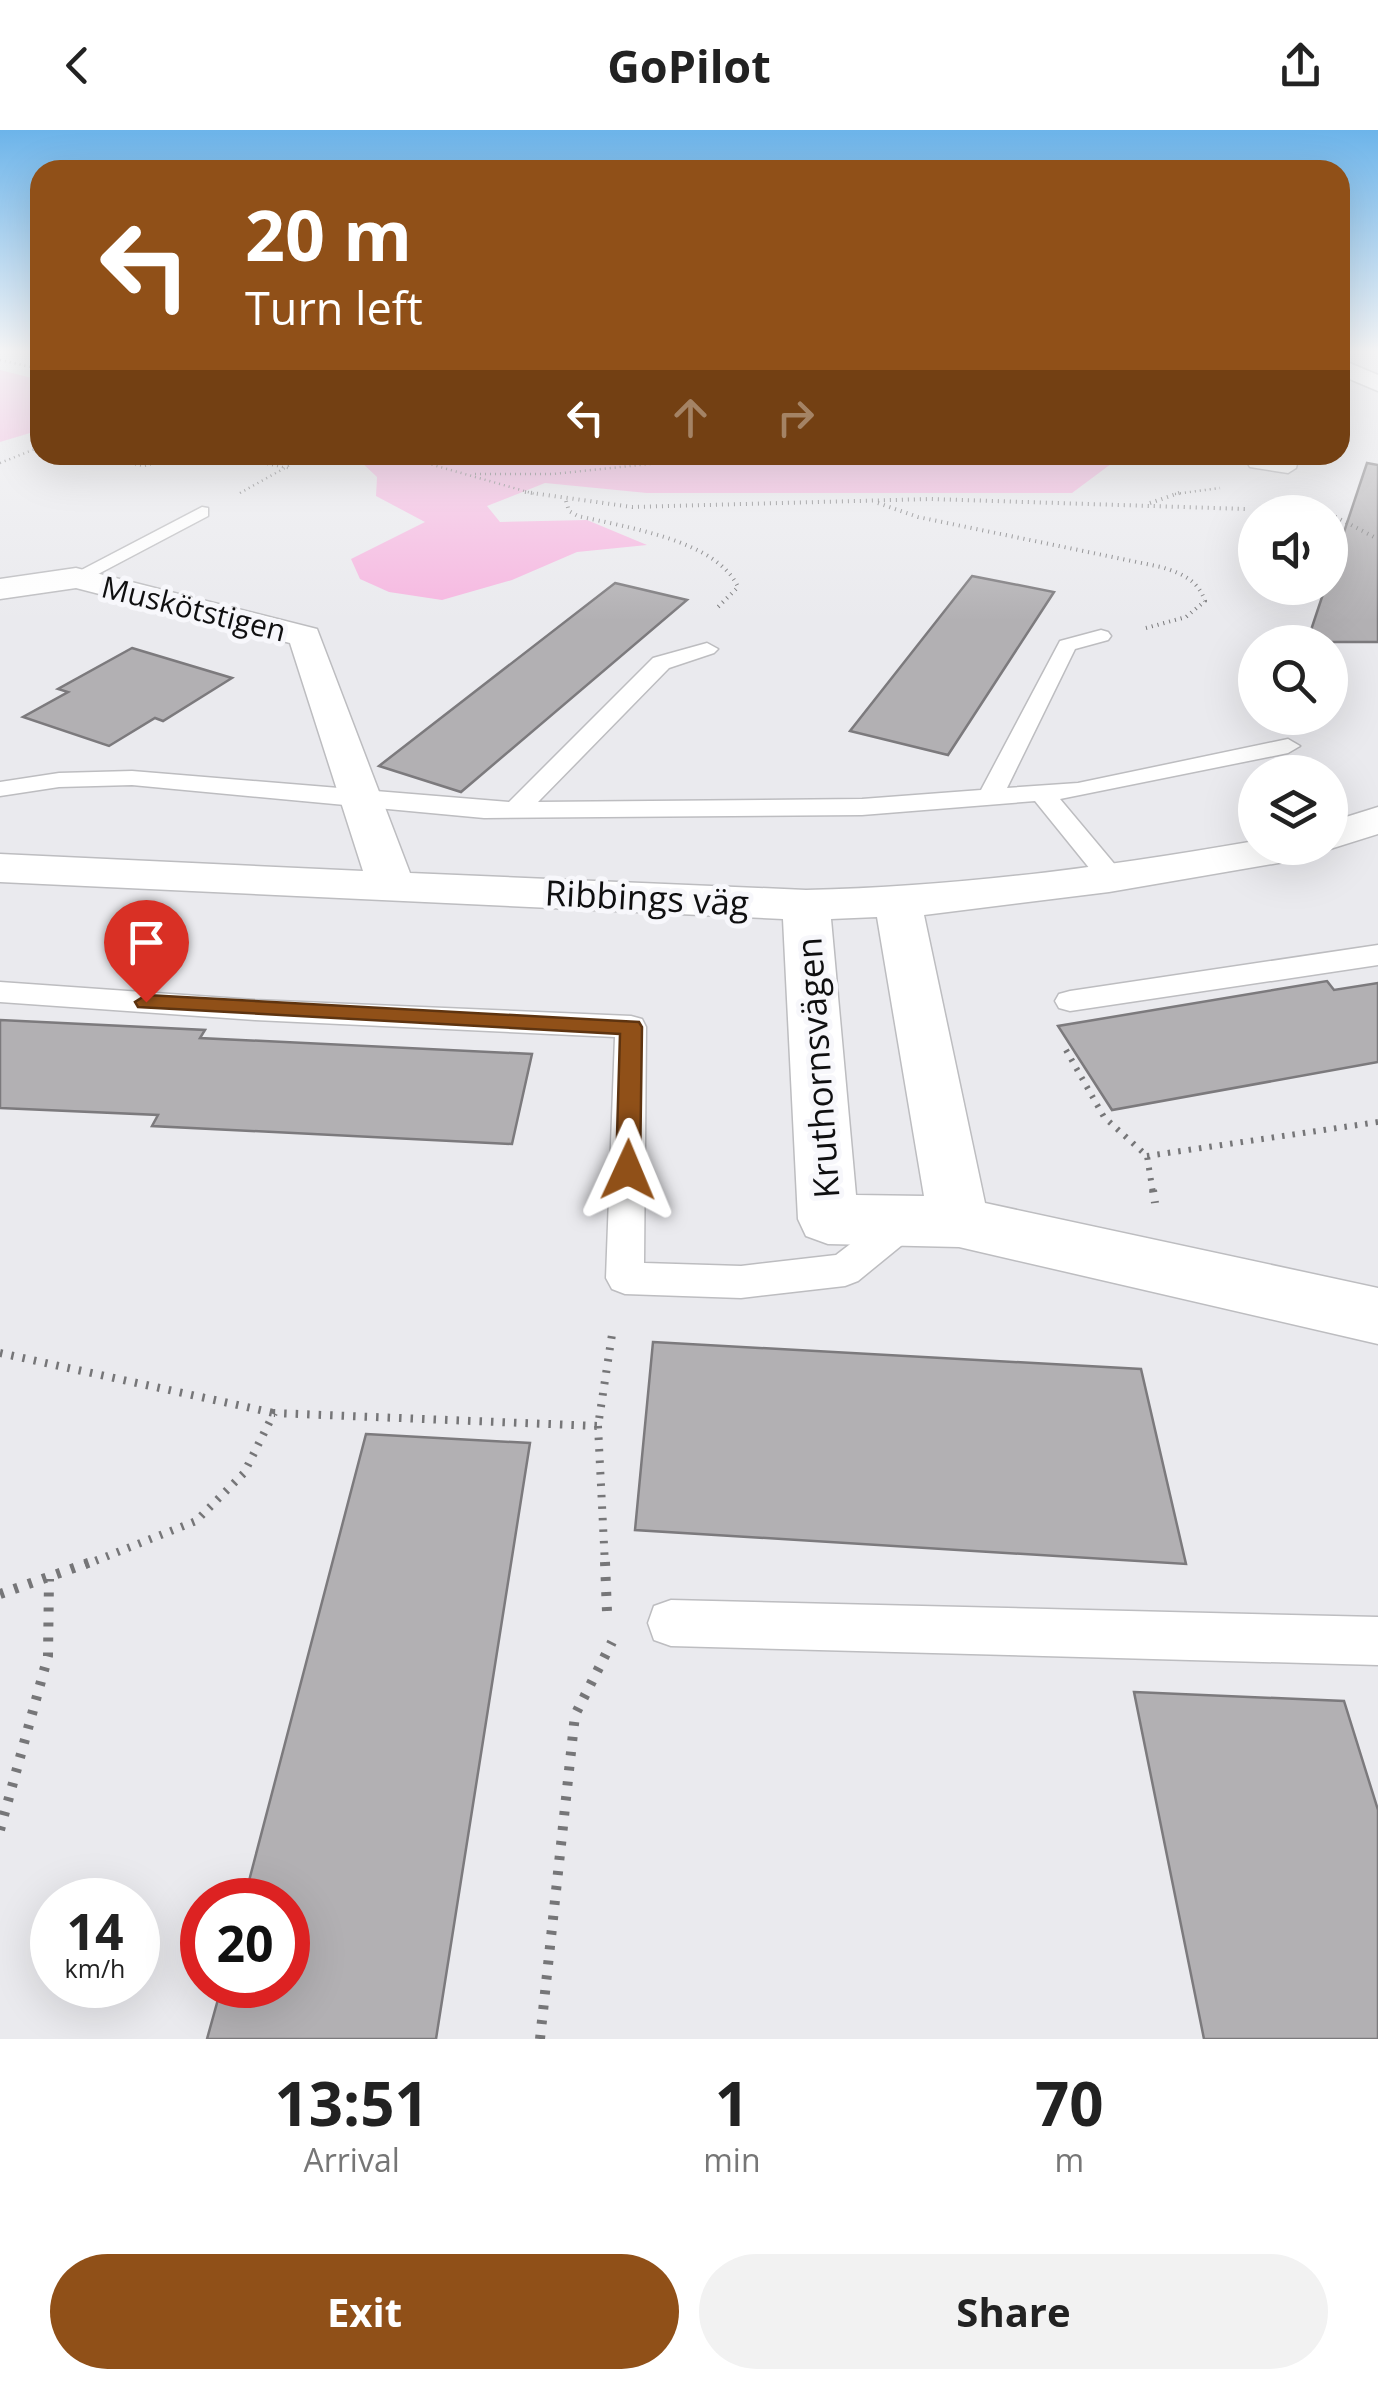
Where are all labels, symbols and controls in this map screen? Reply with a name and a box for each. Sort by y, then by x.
text: GoPilot [607,35,771,96]
icon: back [50,38,105,93]
icon: share [1273,38,1328,93]
text: 20 m [245,186,412,282]
icon: left [80,200,210,330]
text: Turn left [245,277,423,338]
icon: left [558,390,613,445]
icon: ahead [663,390,718,445]
icon: right [768,390,823,445]
map controls [1238,495,1348,865]
button: sound [1238,495,1348,605]
street label: Muskötstigen [98,565,290,651]
button: search [1238,625,1348,735]
button: layers [1238,755,1348,865]
street label: Ribbings väg [544,868,750,926]
pin [104,900,189,1003]
icon: arrive [119,915,174,970]
street label: Kruthornsvägen [784,936,850,1200]
position arrow [576,1118,680,1222]
speed limit sign: 20 [180,1878,310,2008]
text: 14 [66,1897,124,1965]
text: km/h [65,1951,125,1985]
text: 13:51 [274,2062,429,2144]
text: 1 [715,2062,749,2144]
text: 70 [1035,2062,1104,2144]
text: Arrival [303,2138,400,2181]
text: min [703,2138,761,2181]
text: m [1054,2138,1084,2181]
button: Exit [50,2254,679,2369]
button: Share [699,2254,1328,2369]

